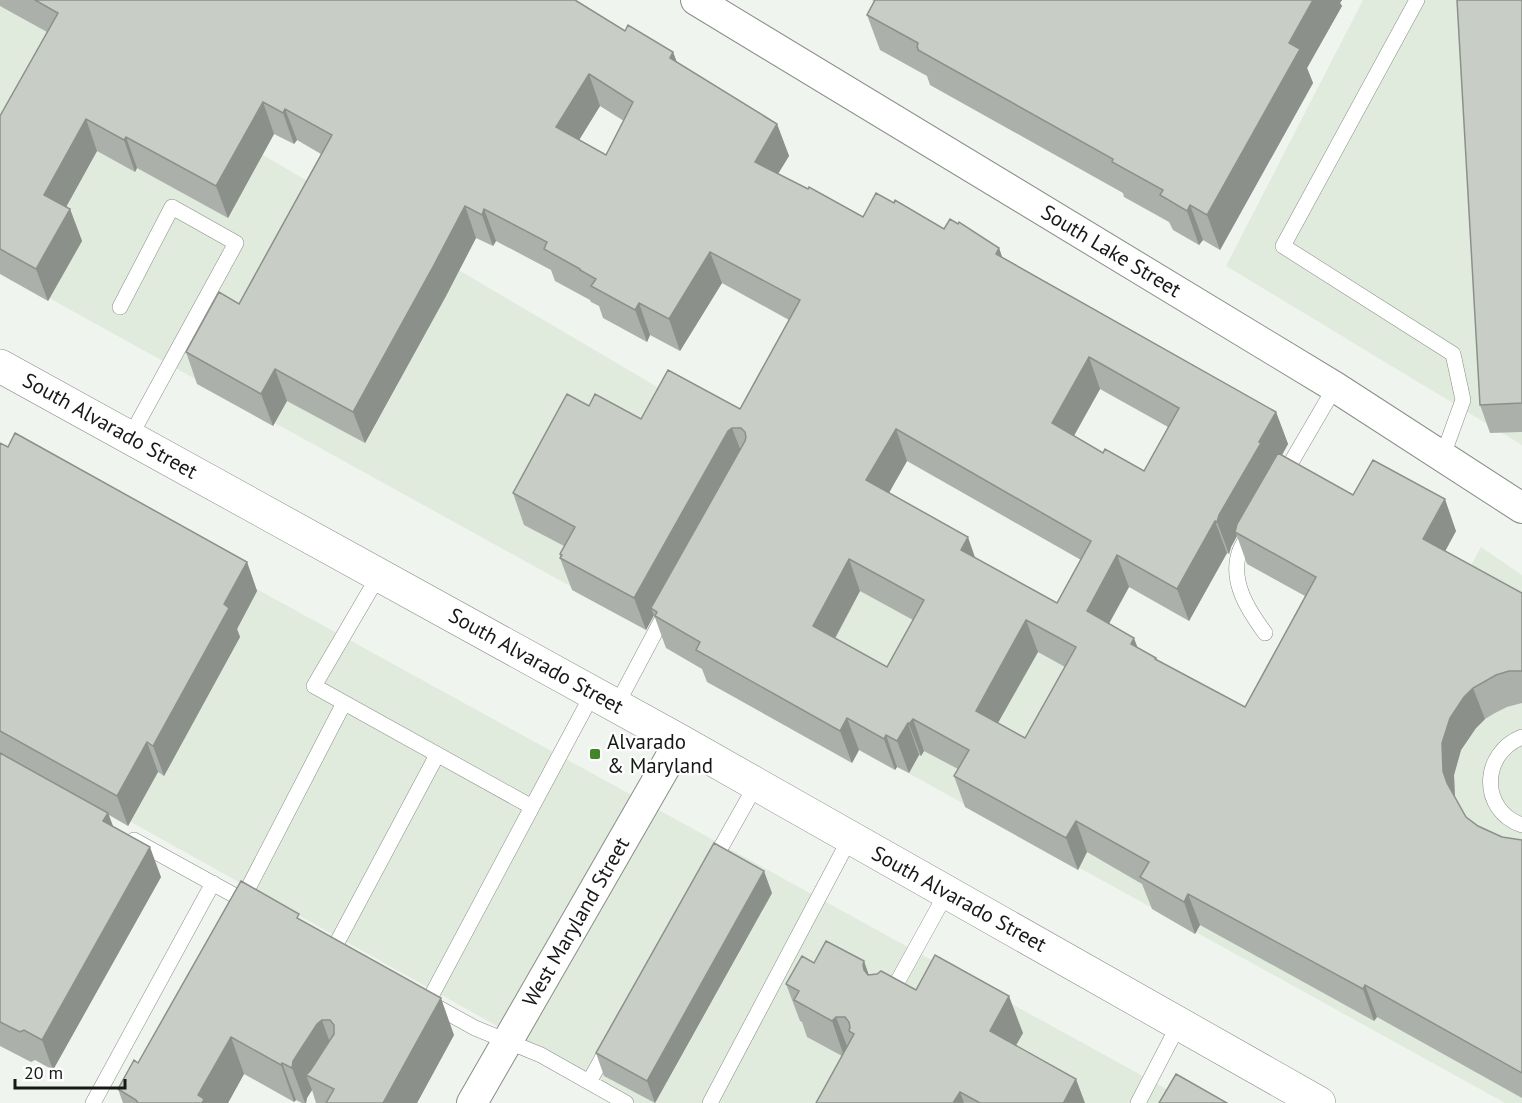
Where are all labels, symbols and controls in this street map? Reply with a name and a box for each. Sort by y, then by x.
street label: South Lake Street [1036,198,1186,303]
street label: South Alvarado Street [18,366,202,485]
street label: South Alvarado Street [444,601,628,720]
place label: Alvarado & Maryland [607,728,713,779]
marker: Alvarado & Maryland [588,747,602,761]
street label: West Maryland Street [516,832,635,1011]
street label: South Alvarado Street [867,839,1051,958]
scale bar [15,1052,124,1090]
text: 20 m [24,1061,63,1084]

